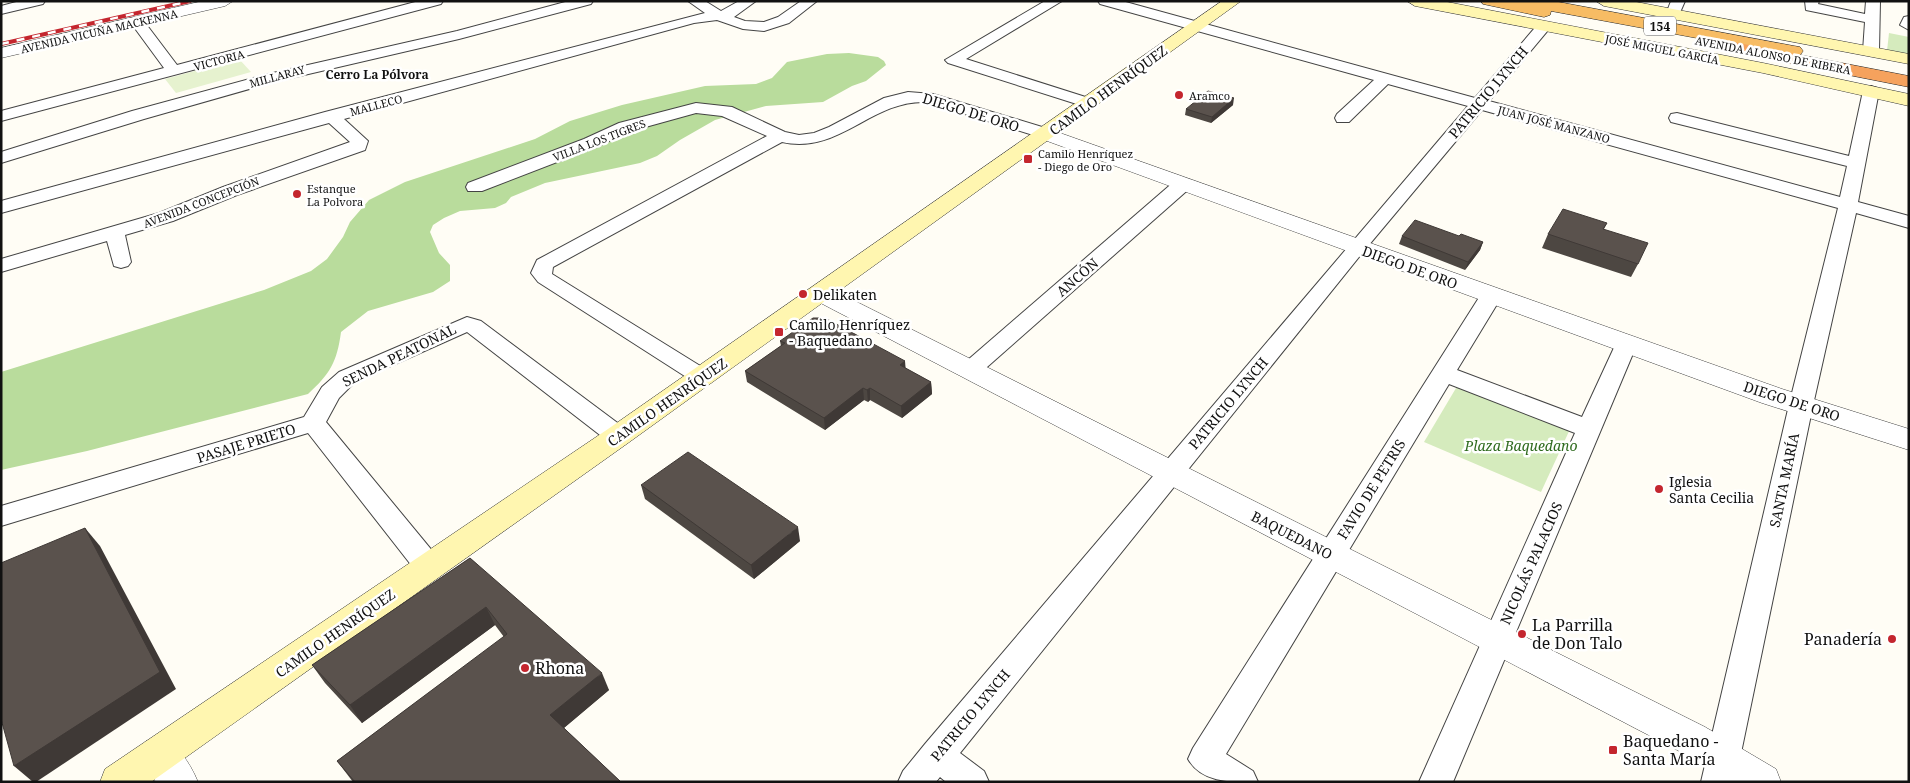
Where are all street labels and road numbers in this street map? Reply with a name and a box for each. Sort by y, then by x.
street label: AVENIDA VICUÑA MACKENNA [19,6,179,56]
road number: 154 [1644,16,1676,36]
street label: JOSÉ MIGUEL GARCÍA [1603,30,1720,67]
street label: AVENIDA ALONSO DE RIBERA [1694,33,1852,77]
street label: CAMILO HENRÍQUEZ [1045,41,1171,139]
street label: PATRICIO LYNCH [1444,42,1532,142]
street label: VICTORIA [192,46,246,74]
street label: MILLARAY [248,61,307,91]
street label: DIEGO DE ORO [920,88,1022,136]
street label: MALLECO [348,91,404,119]
street label: JUAN JOSÉ MANZANO [1495,102,1612,146]
street label: VILLA LOS TIGRES [550,115,648,165]
street label: AVENIDA CONCEPCIÓN [141,173,262,231]
street label: DIEGO DE ORO [1360,241,1460,293]
street label: ANCÓN [1052,253,1102,301]
street label: SENDA PEATONAL [339,319,459,391]
street label: PATRICIO LYNCH [1184,353,1272,453]
street label: CAMILO HENRÍQUEZ [603,354,731,450]
street label: DIEGO DE ORO [1741,376,1843,426]
street label: PASAJE PRIETO [194,419,298,467]
street label: SANTA MARÍA [1765,431,1803,529]
street label: FAVIO DE PETRIS [1333,435,1409,543]
street label: NICOLÁS PALACIOS [1495,499,1567,627]
street label: BAQUEDANO [1248,506,1336,564]
street label: CAMILO HENRÍQUEZ [271,585,399,681]
street label: PATRICIO LYNCH [926,665,1014,765]

